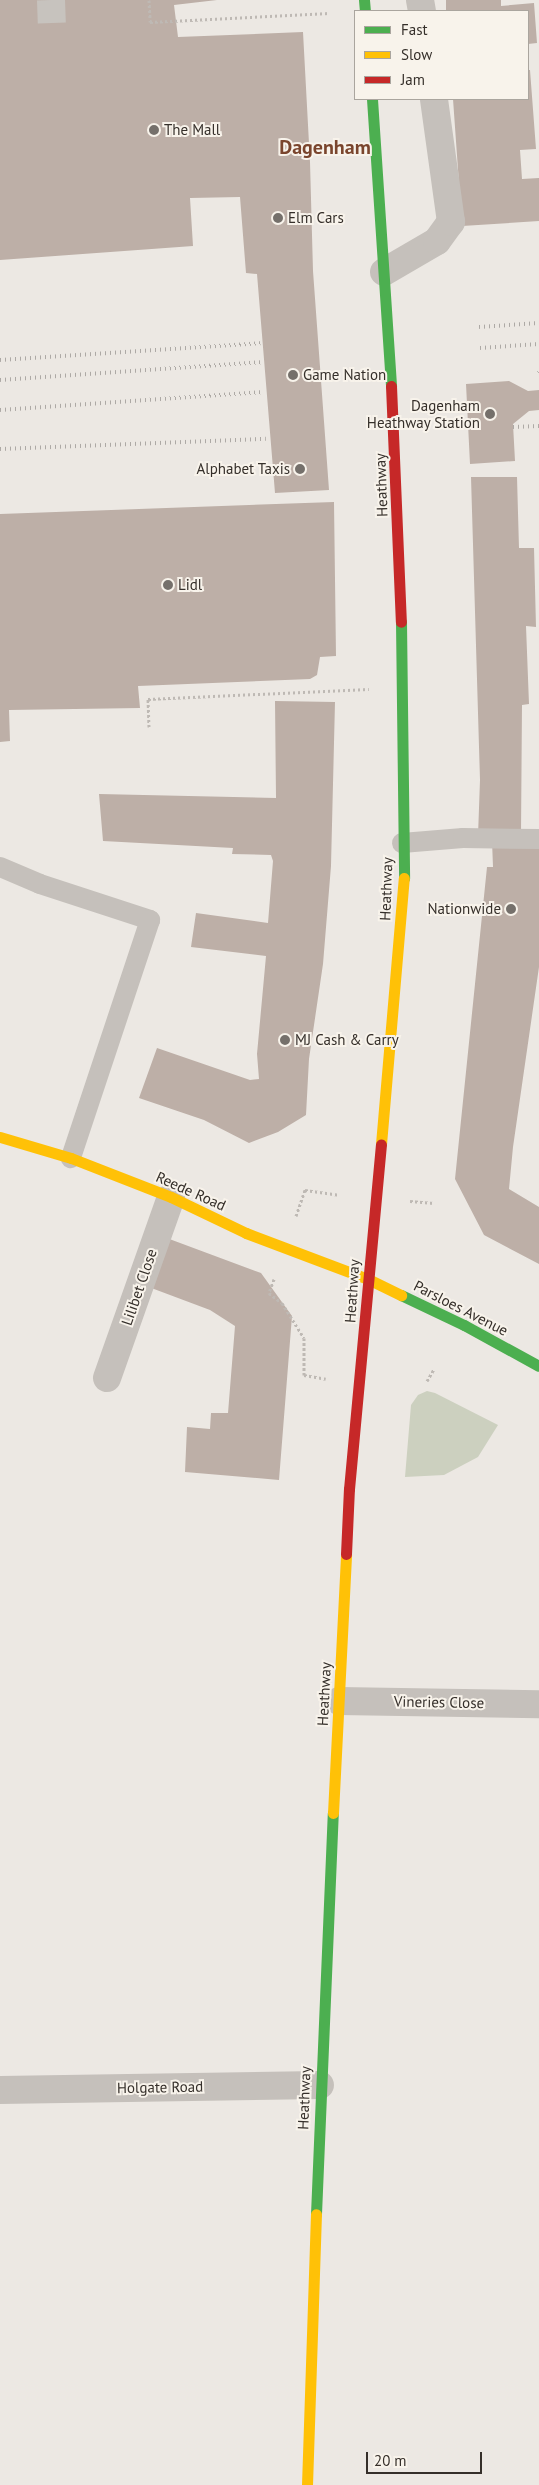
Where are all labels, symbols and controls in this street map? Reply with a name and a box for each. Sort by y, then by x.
legend [354,10,529,100]
text: Fast [401,20,428,39]
text: Slow [401,45,432,64]
text: Jam [401,70,425,89]
place label: The Mall [164,121,220,139]
marker: The Mall [148,124,160,136]
district label: Dagenham [279,135,371,159]
place label: Elm Cars [288,209,344,227]
marker: Elm Cars [272,212,284,224]
place label: Game Nation [303,366,386,384]
marker: Game Nation [287,369,299,381]
place label: Dagenham Heathway Station [366,396,480,431]
marker: Dagenham Heathway Station [484,408,496,420]
street label: Heathway [371,453,391,517]
place label: Alphabet Taxis [196,460,290,478]
marker: Alphabet Taxis [294,463,306,475]
place label: Lidl [178,576,202,594]
marker: Lidl [162,579,174,591]
street label: Heathway [376,857,396,921]
place label: Nationwide [427,900,501,918]
marker: Nationwide [505,903,517,915]
place label: MJ Cash & Carry [295,1031,399,1049]
marker: MJ Cash & Carry [279,1034,291,1046]
street label: Reede Road [153,1168,229,1214]
street label: Lilibet Close [117,1246,161,1328]
street label: Heathway [341,1259,363,1323]
street label: Parsloes Avenue [411,1276,511,1340]
street label: Heathway [313,1662,335,1726]
street label: Vineries Close [394,1692,484,1712]
street label: Heathway [294,2066,314,2130]
street label: Holgate Road [117,2077,203,2097]
scale bar [369,2442,485,2474]
text: 20 m [374,2451,407,2470]

